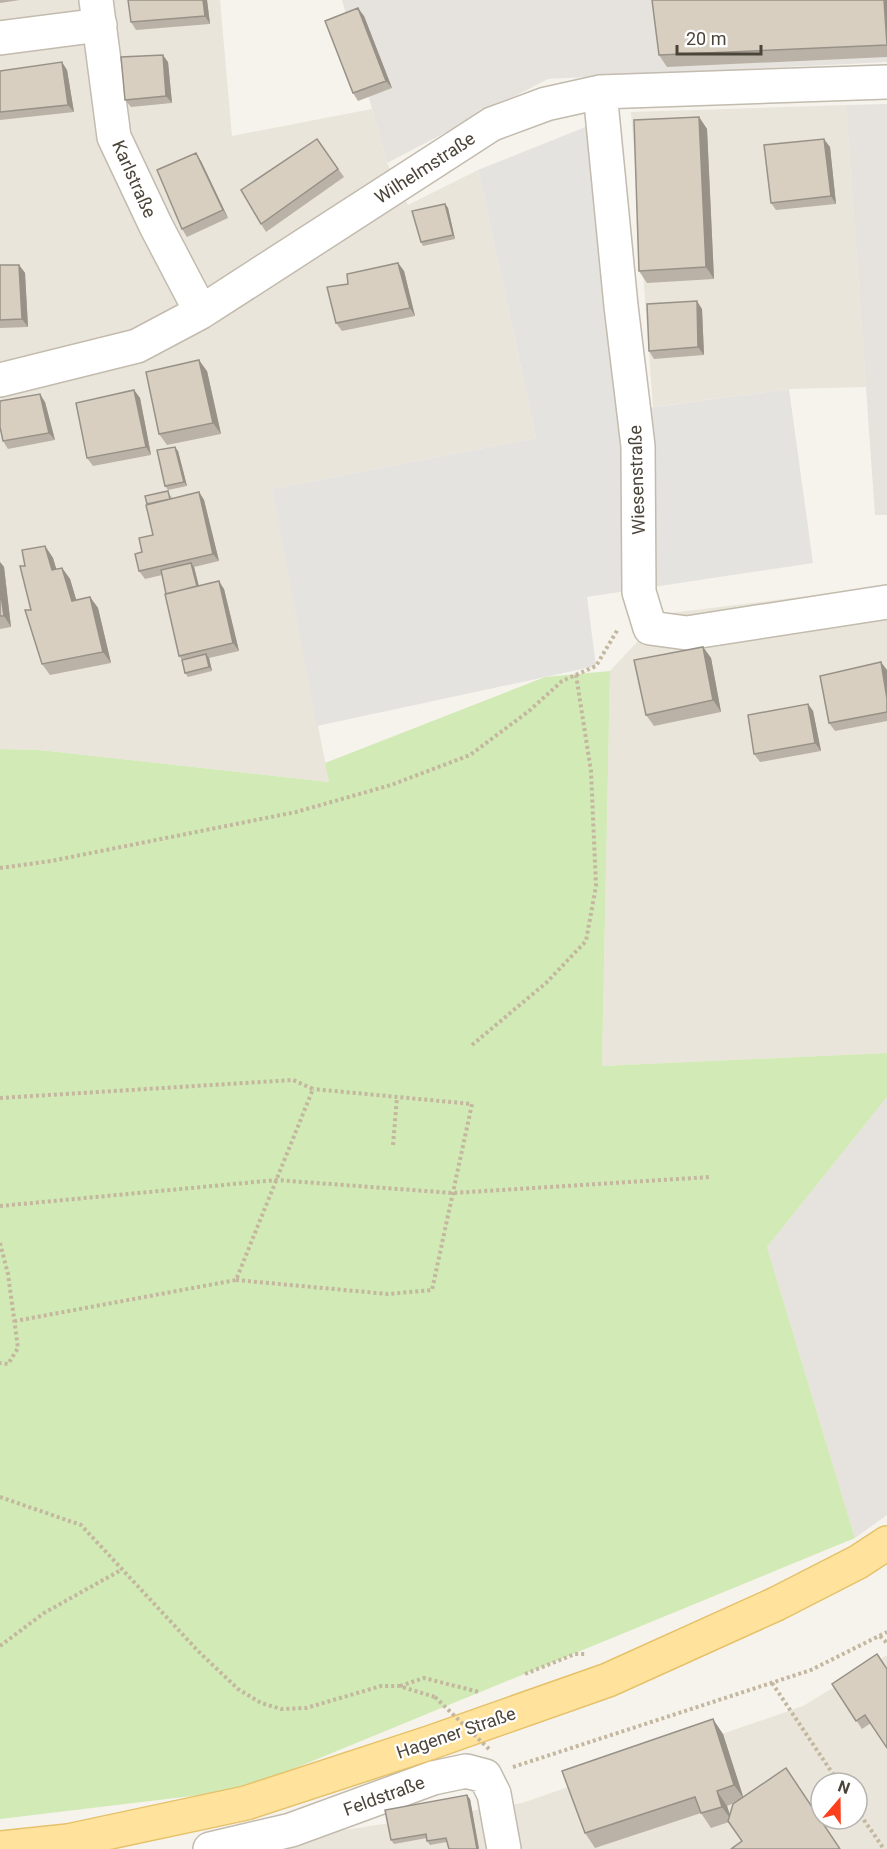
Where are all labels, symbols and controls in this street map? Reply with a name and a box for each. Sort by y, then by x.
scale bar [677,18,761,56]
text: 20 m [686,28,726,49]
street label: Wilhelmstraße [371,127,479,208]
street label: Karlstraße [108,137,161,221]
street label: Wiesenstraße [624,425,649,535]
street label: Hagener Straße [393,1702,518,1763]
street label: Feldstraße [340,1771,427,1820]
north arrow [809,1771,869,1831]
text: N [835,1777,853,1798]

